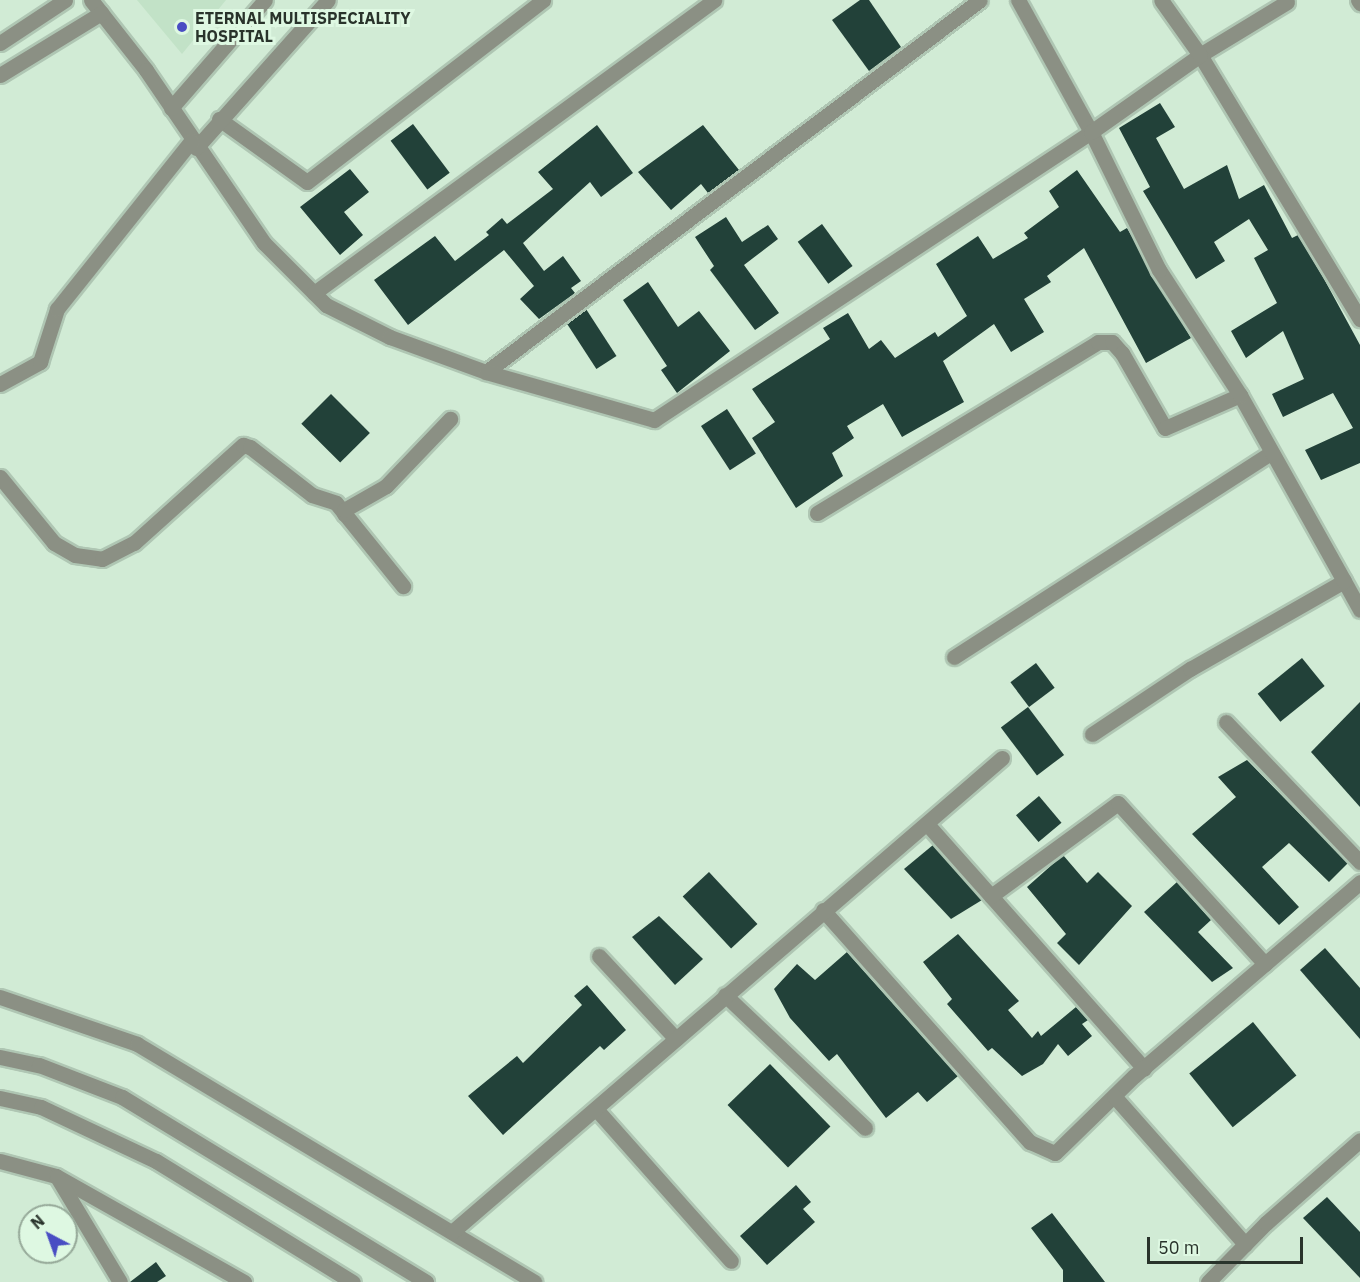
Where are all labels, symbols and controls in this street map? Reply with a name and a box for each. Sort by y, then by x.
place label: ETERNAL MULTISPECIALITY HOSPITAL [195,8,411,46]
marker: ETERNAL MULTISPECIALITY HOSPITAL [173,18,191,36]
north arrow [18,1204,78,1264]
text: N [27,1211,48,1233]
scale bar [1150,1225,1306,1263]
text: 50 m [1158,1236,1200,1259]

